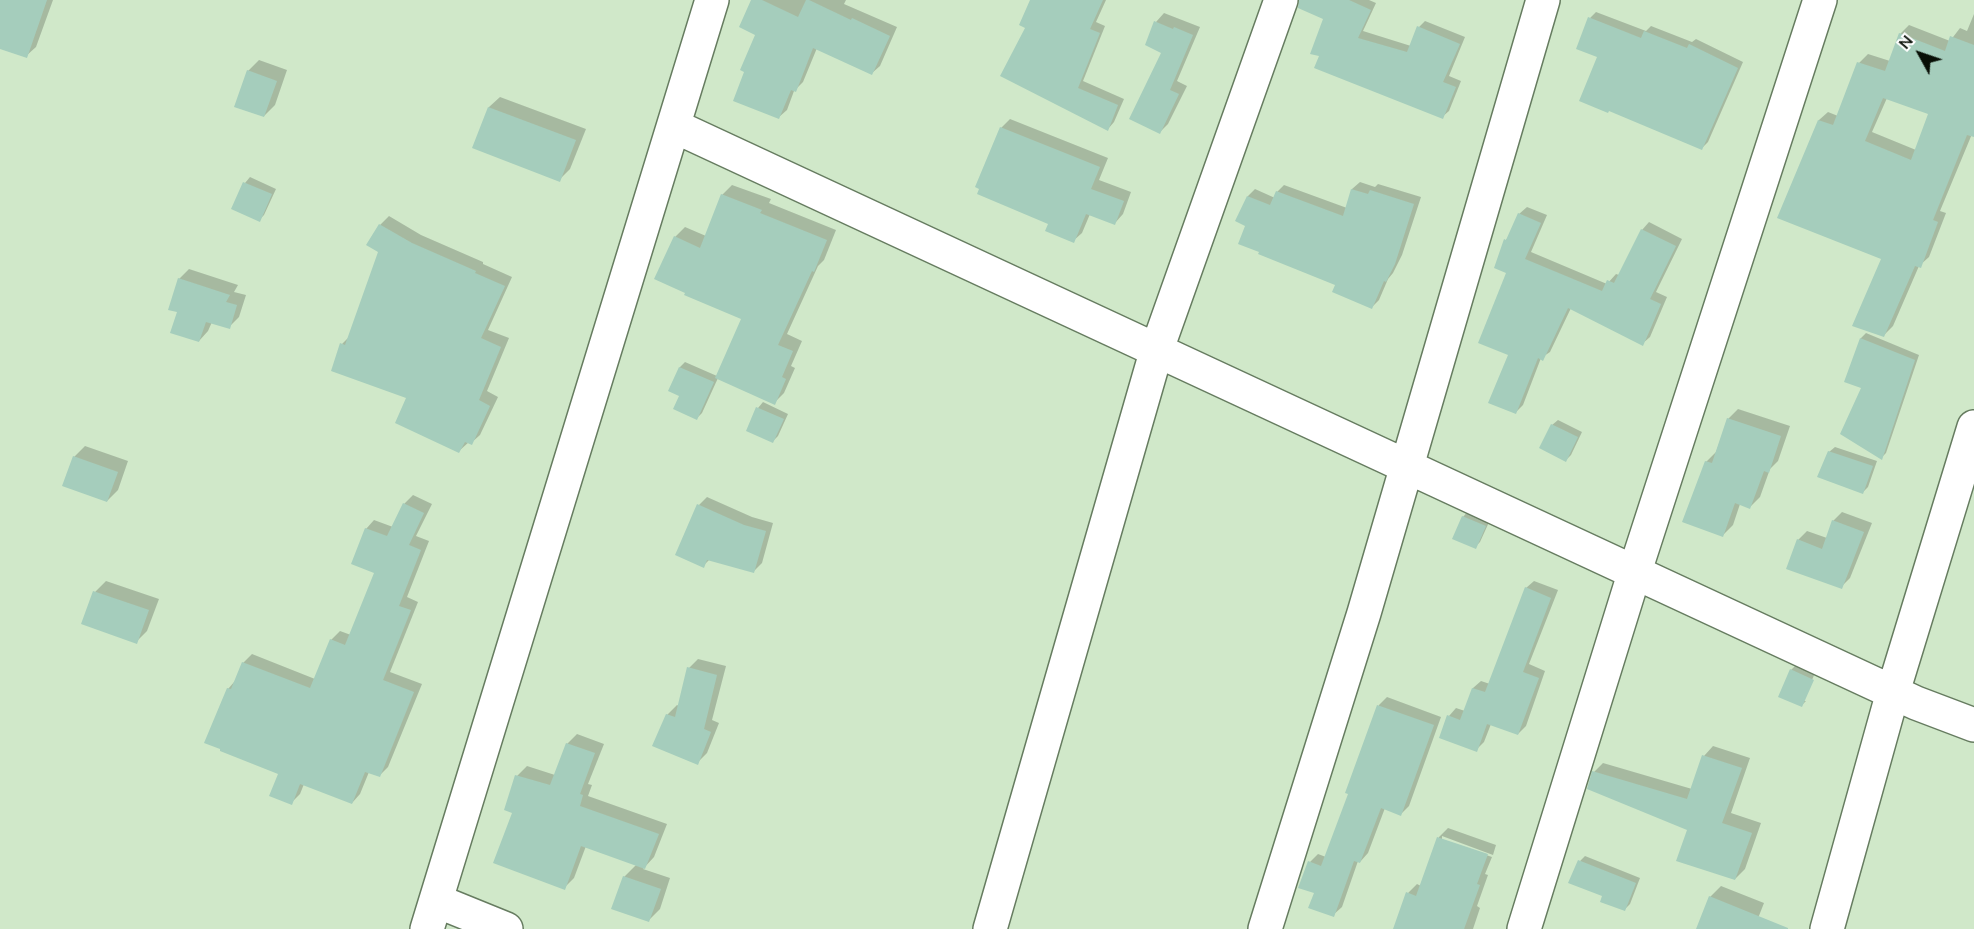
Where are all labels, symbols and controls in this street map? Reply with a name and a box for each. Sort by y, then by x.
north arrow [1890,24,1950,84]
text: N [1894,31,1918,54]

